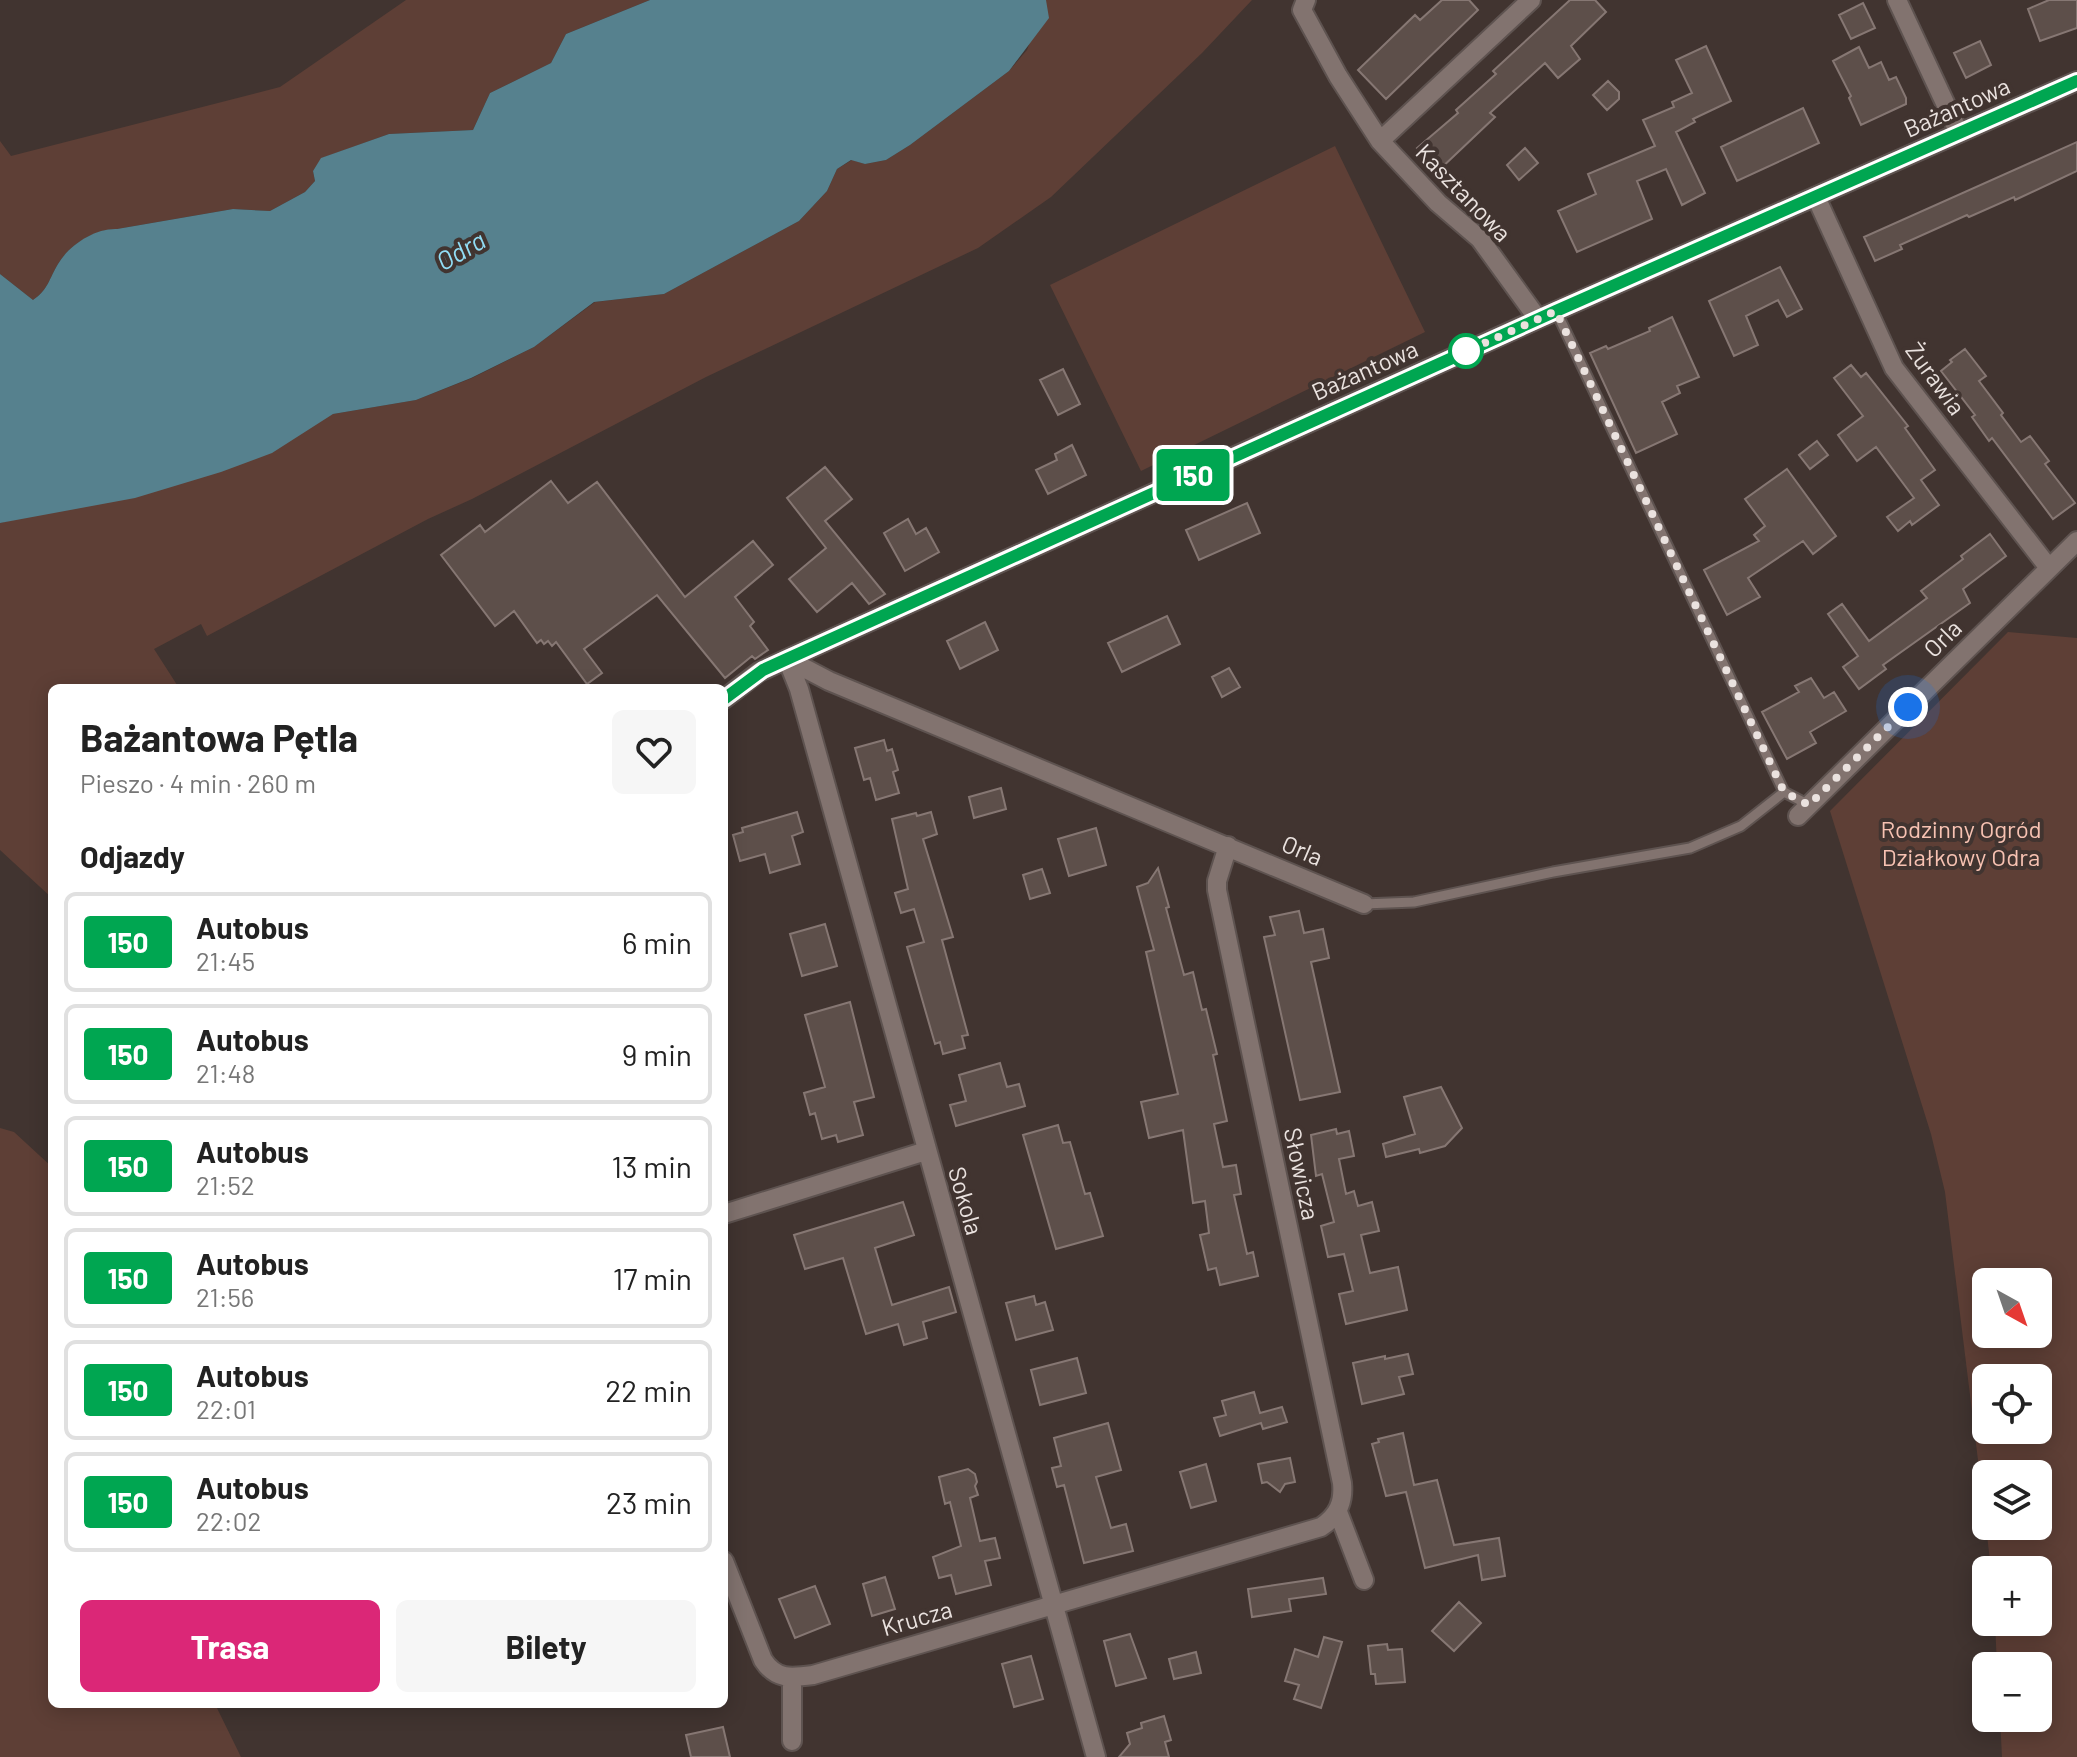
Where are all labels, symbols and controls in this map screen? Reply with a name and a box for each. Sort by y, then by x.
street label: Bażantowa [1899,70,2014,143]
street label: Kasztanowa [1410,137,1518,247]
water label: Odra [430,223,491,276]
street label: Bażantowa [1307,333,1422,406]
unlabelled marker [1449,334,1483,368]
street label: Żurawia [1900,336,1972,420]
line badge: 150 [1147,449,1239,501]
text: 150 [1173,458,1213,492]
street label: Orla [1917,613,1967,663]
your location [1888,687,1928,727]
button: heart [612,710,696,794]
text: Bażantowa Pętla [80,714,358,760]
text: Pieszo · 4 min · 260 m [80,767,316,798]
park label: Rodzinny Ogród Działkowy Odra [1880,814,2042,871]
street label: Orla [1278,828,1327,871]
text: Odjazdy [80,838,185,874]
text: Autobus [196,909,309,945]
text: 6 min [622,924,692,960]
text: 150 [108,925,148,959]
text: 21:45 [196,945,255,976]
text: Autobus [196,1021,309,1057]
text: 9 min [622,1036,692,1072]
text: 150 [108,1037,148,1071]
text: 21:48 [196,1057,255,1088]
street label: Słowicza [1279,1125,1326,1223]
text: Autobus [196,1133,309,1169]
text: 13 min [611,1148,692,1184]
text: 150 [108,1149,148,1183]
street label: Sokola [943,1163,990,1238]
text: 21:52 [196,1169,255,1200]
text: Autobus [196,1245,309,1281]
text: 17 min [613,1260,692,1296]
text: 150 [108,1261,148,1295]
north arrow [1972,1268,2052,1348]
map controls [1972,1268,2052,1732]
text: 21:56 [196,1281,254,1312]
text: Autobus [196,1357,309,1393]
button: locate [1972,1364,2052,1444]
text: 22 min [605,1372,692,1408]
text: 150 [108,1373,148,1407]
text: 22:01 [196,1393,256,1424]
button: layers [1972,1460,2052,1540]
text: Autobus [196,1469,309,1505]
text: 23 min [606,1484,692,1520]
text: 150 [108,1485,148,1519]
text: 22:02 [196,1505,261,1536]
button: + [1972,1556,2052,1636]
street label: Krucza [878,1594,955,1641]
button: Trasa [80,1600,380,1692]
button: Bilety [396,1600,696,1692]
button: − [1972,1652,2052,1732]

